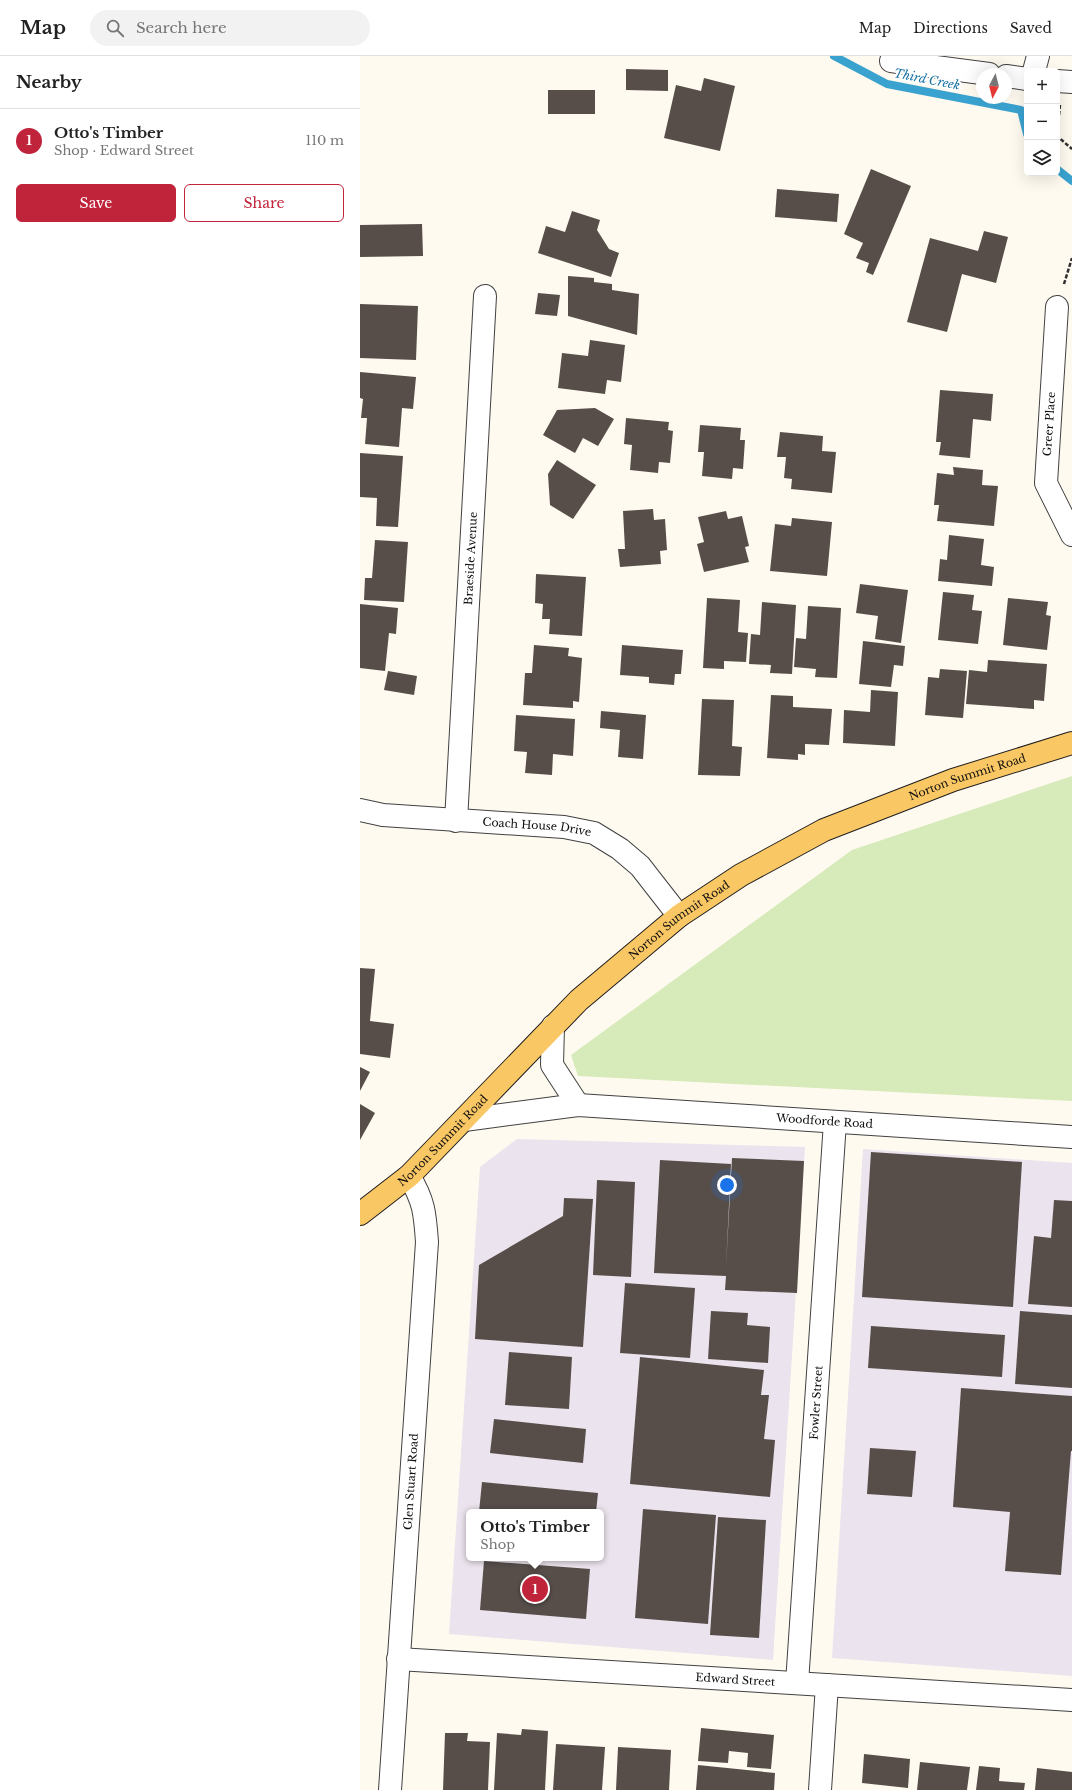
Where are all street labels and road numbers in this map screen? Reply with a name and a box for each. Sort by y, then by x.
street label: Greer Place [1040,391,1058,457]
street label: Braeside Avenue [461,511,480,605]
street label: Norton Summit Road [907,751,1028,803]
street label: Coach House Drive [482,815,593,839]
street label: Norton Summit Road [626,877,733,962]
street label: Norton Summit Road [395,1091,491,1189]
street label: Woodforde Road [775,1111,874,1131]
street label: Fowler Street [806,1364,826,1440]
street label: Glen Stuart Road [401,1432,421,1530]
street label: Edward Street [695,1670,776,1689]

